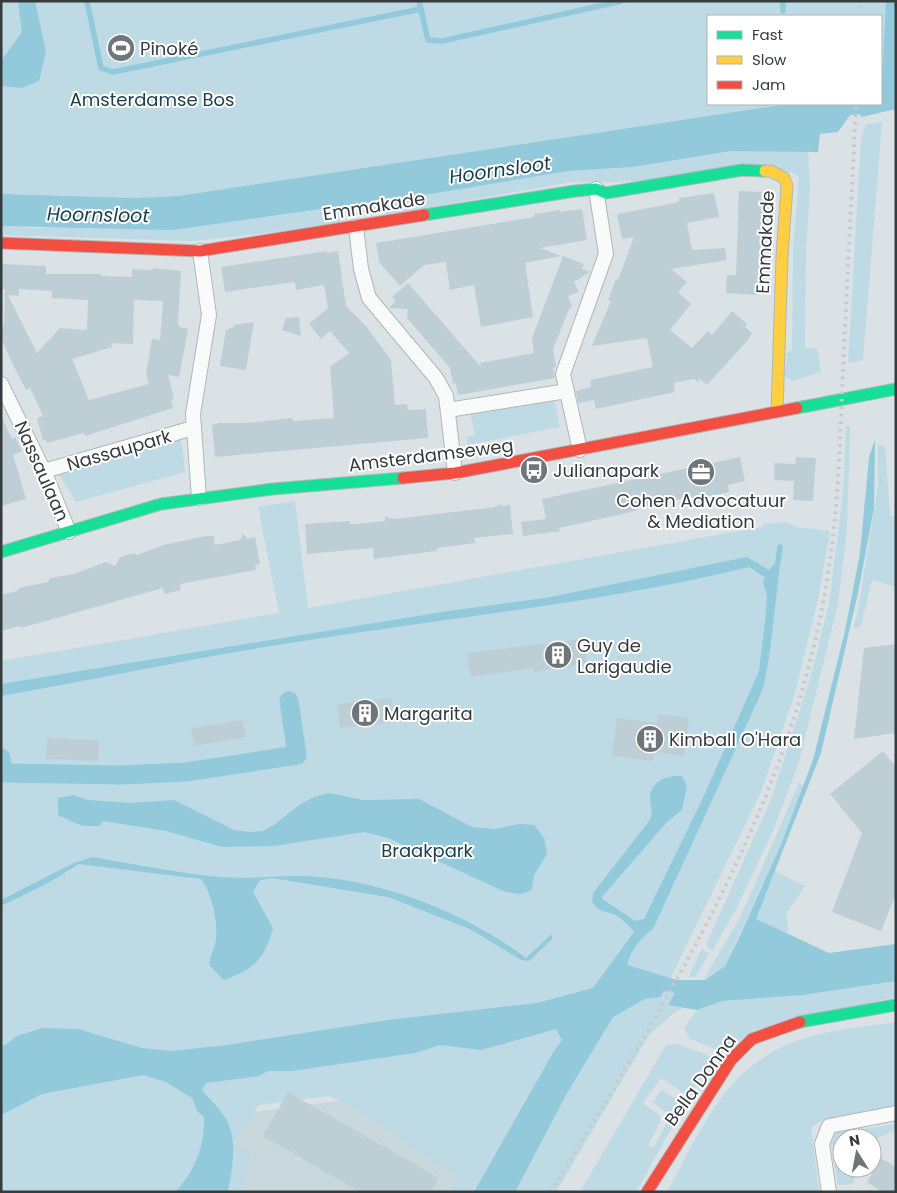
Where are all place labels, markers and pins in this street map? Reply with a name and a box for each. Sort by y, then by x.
sports icon: Pinoké [106,33,136,63]
place label: Pinoké [140,36,198,61]
bus stop icon: Julianapark [519,455,549,485]
office icon: Cohen Advocatuur & Mediation [686,457,716,487]
place label: Julianapark [553,458,660,483]
place label: Cohen Advocatuur & Mediation [616,488,786,534]
place label: Guy de Larigaudie [577,633,672,679]
building icon: Guy de Larigaudie [543,640,573,670]
building icon: Margarita [350,698,380,728]
place label: Margarita [384,701,473,726]
building icon: Kimball O'Hara [635,724,665,754]
place label: Kimball O'Hara [669,727,801,752]

